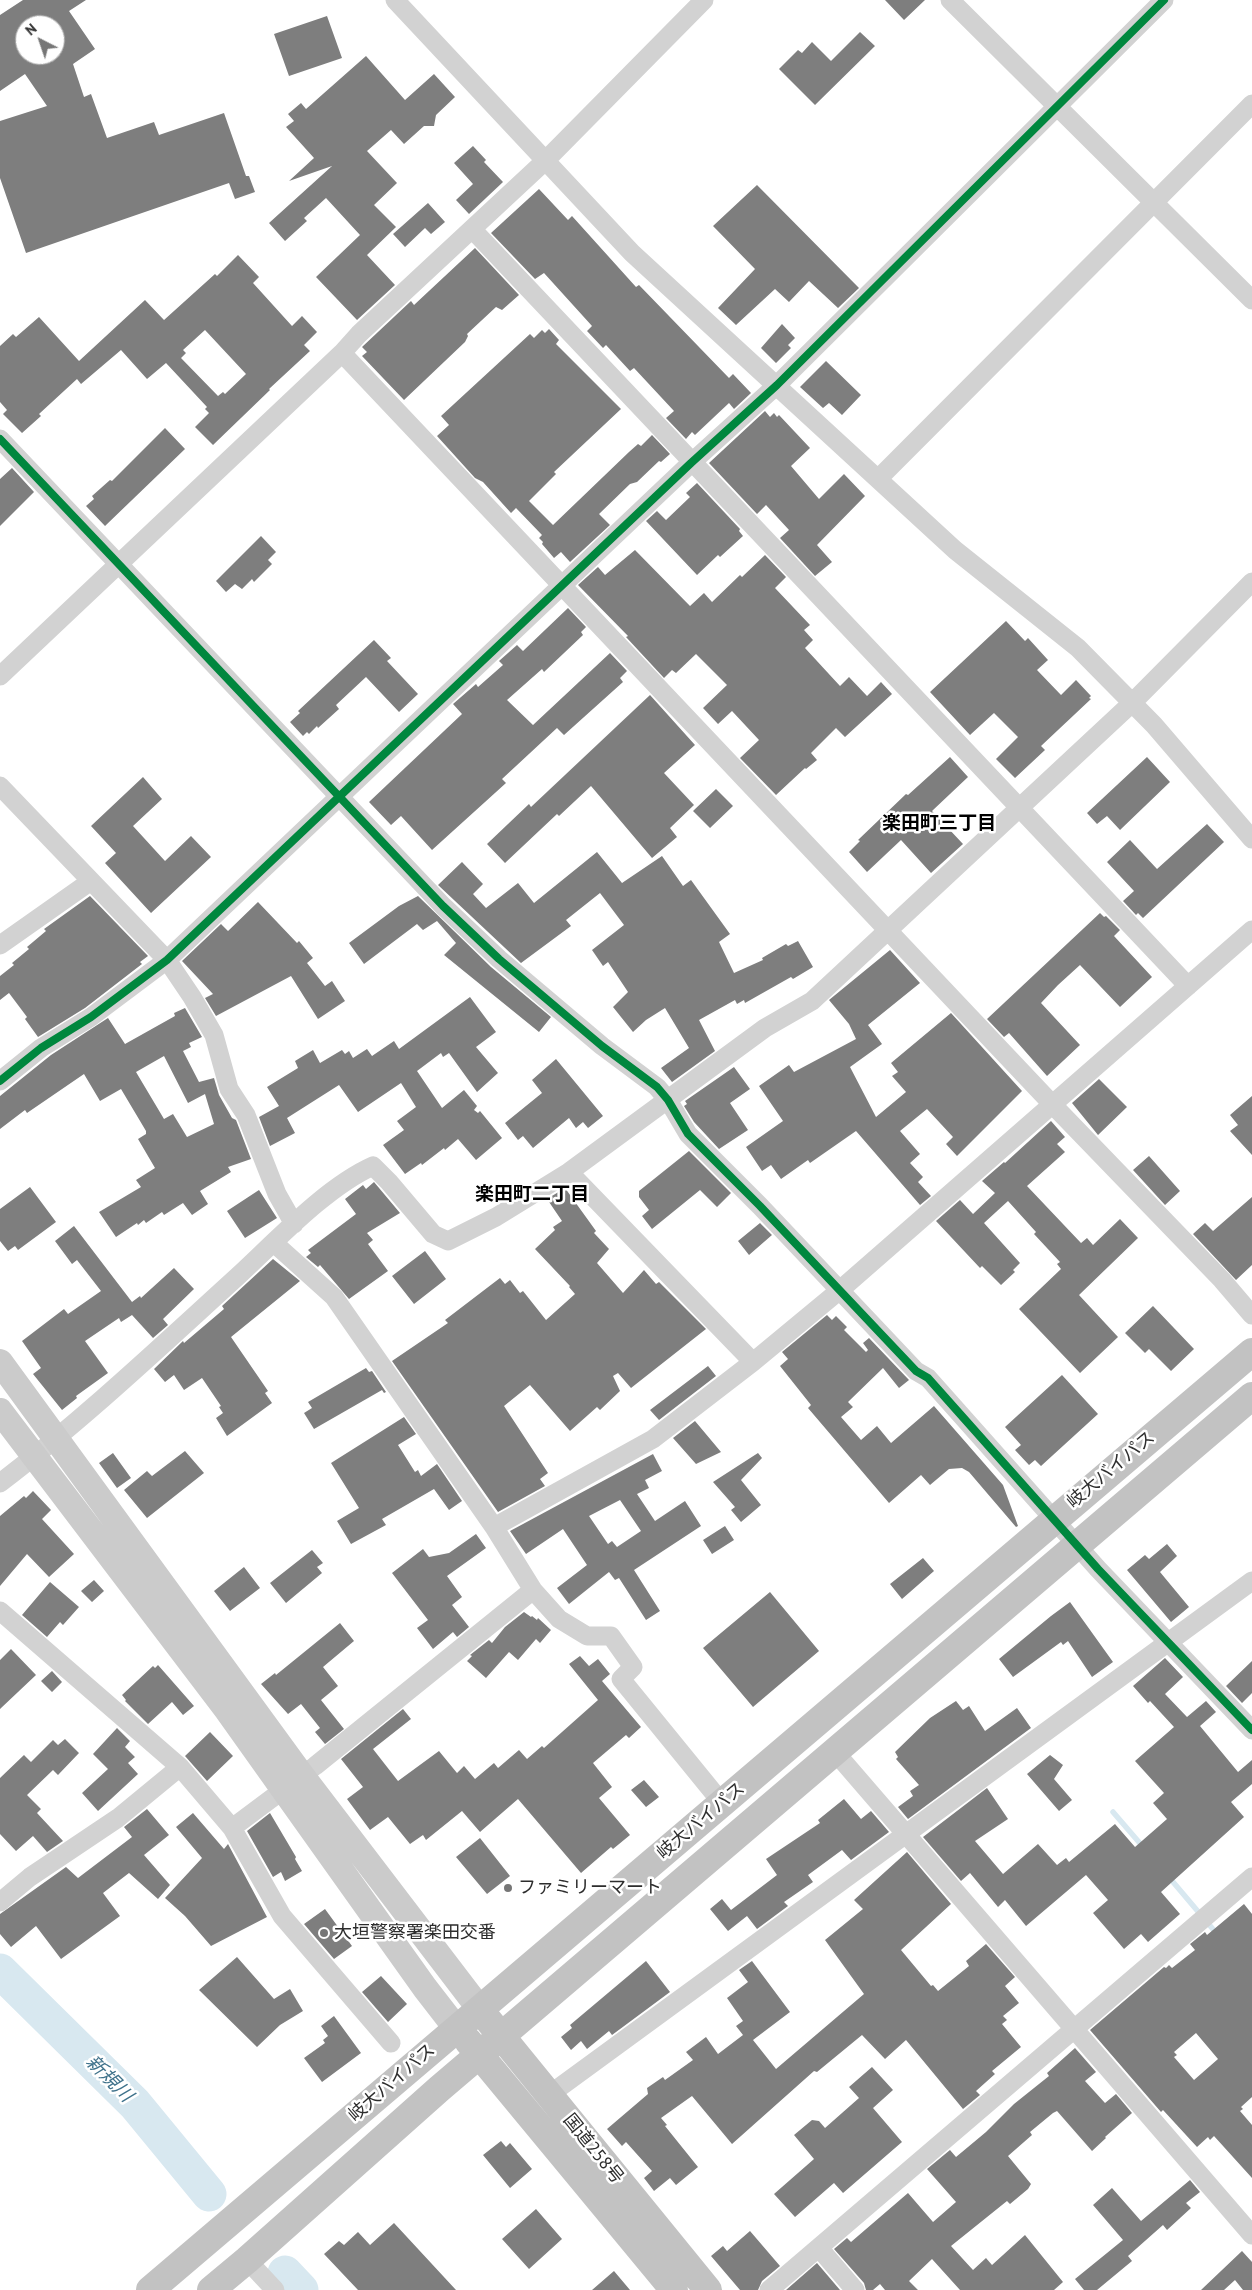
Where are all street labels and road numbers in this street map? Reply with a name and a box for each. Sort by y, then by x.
street label: 岐大バイパス [1063,1427,1159,1513]
street label: 岐大バイパス [653,1778,749,1864]
street label: 岐大バイパス [344,2039,440,2127]
street label: 国道258号 [558,2110,628,2188]

